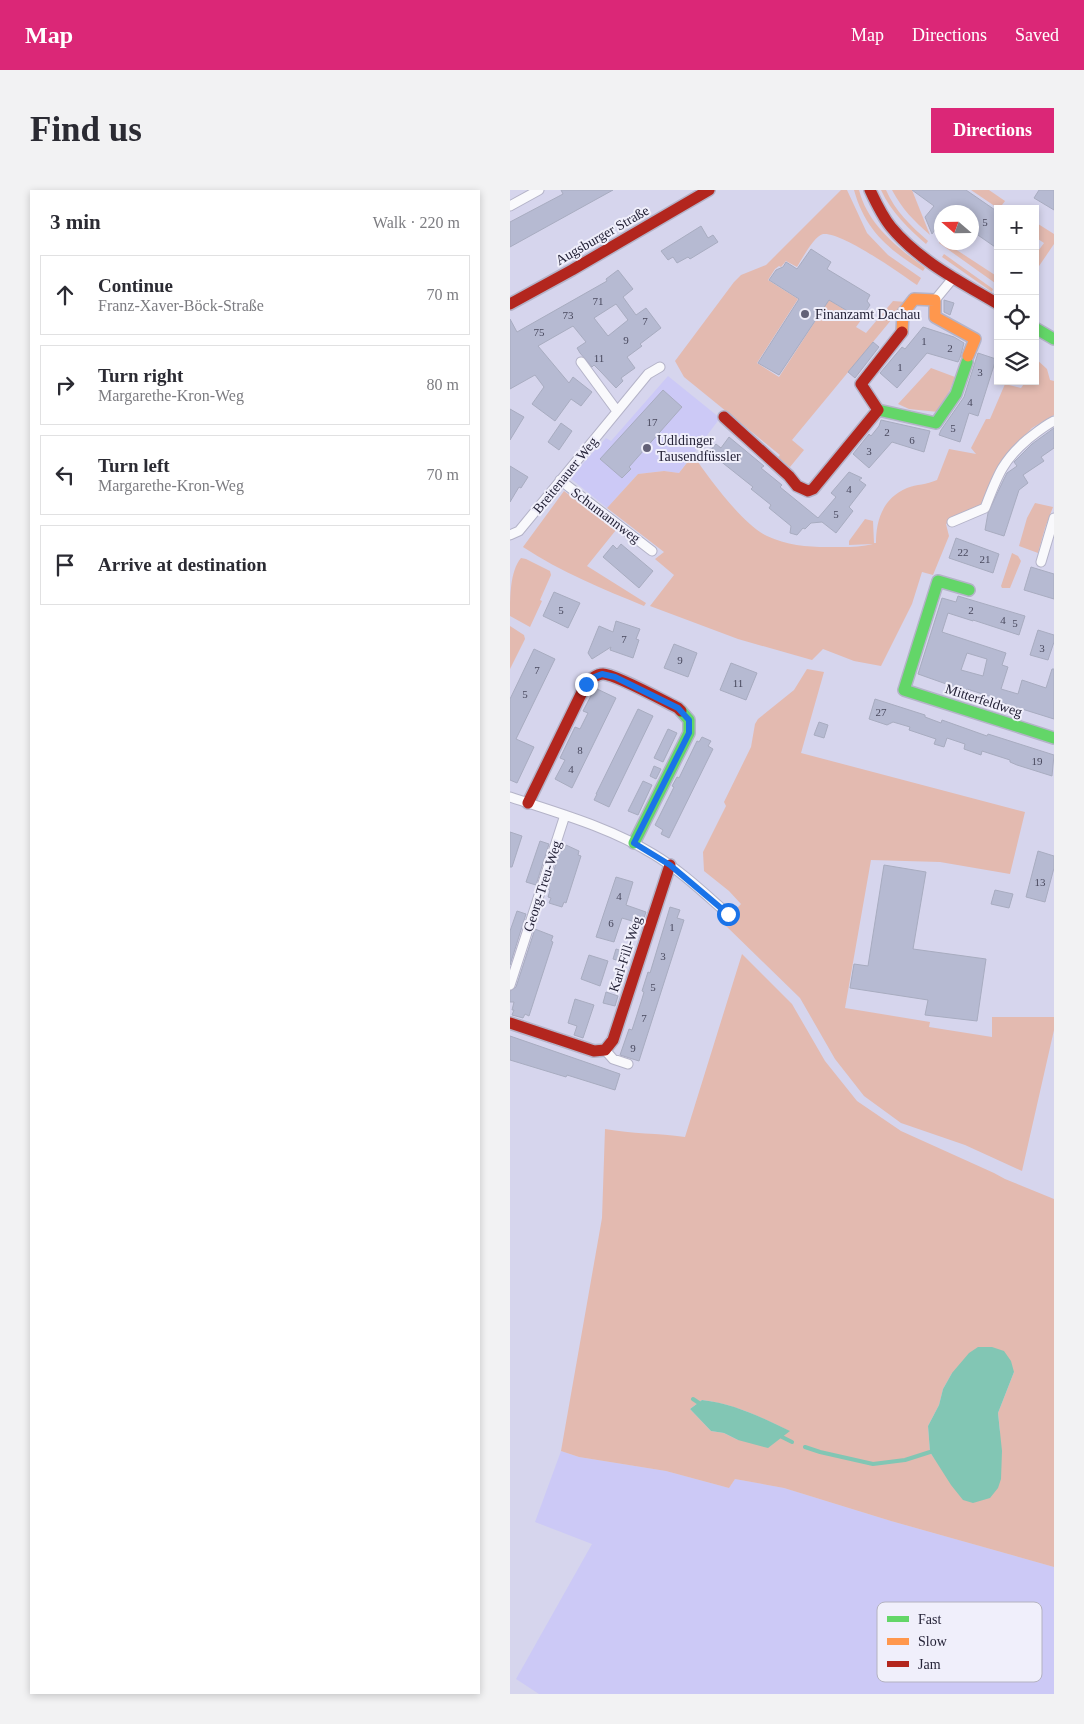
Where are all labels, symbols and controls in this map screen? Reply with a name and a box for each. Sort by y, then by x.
text: Map [25,22,73,48]
text: Map [851,25,884,45]
text: Directions [912,25,987,45]
text: Saved [1015,25,1059,45]
button: Directions [931,108,1054,153]
text: Find us [30,110,142,149]
street label: Augsburger Straße [553,203,652,268]
north arrow [934,205,979,250]
map controls [994,205,1039,385]
button: + [994,205,1039,250]
text: 3 min [50,210,101,234]
text: Walk · 220 m [373,214,460,231]
house number: 5 [982,216,988,228]
button: − [994,250,1039,295]
text: Continue [98,275,173,296]
icon: ahead [51,281,79,309]
text: 70 m [427,286,459,303]
house number: 71 [593,295,604,307]
button: locate [994,295,1039,340]
text: Franz-Xaver-Böck-Straße [98,297,264,314]
place label: Finanzamt Dachau [815,307,920,322]
marker: Finanzamt Dachau [799,308,811,320]
house number: 73 [563,309,574,321]
house number: 7 [642,315,648,327]
house number: 75 [534,326,545,338]
house number: 9 [623,334,629,346]
house number: 1 [921,335,927,347]
button: layers [994,340,1039,385]
house number: 2 [947,342,953,354]
house number: 11 [594,352,604,364]
house number: 1 [897,361,903,373]
text: Turn right [98,365,183,386]
house number: 3 [977,366,983,378]
icon: right [51,371,79,399]
text: 80 m [427,376,459,393]
text: Margarethe-Kron-Weg [98,387,244,404]
house number: 4 [967,396,973,408]
house number: 17 [647,416,658,428]
house number: 5 [950,422,956,434]
house number: 2 [884,426,890,438]
place label: Udldinger Tausendfüssler [657,433,741,464]
street label: Breitenauer Weg [530,434,601,517]
house number: 6 [909,434,915,446]
marker: Udldinger Tausendfüssler [641,442,653,454]
house number: 3 [866,445,872,457]
text: Turn left [98,455,170,476]
icon: left [51,461,79,489]
text: 70 m [427,466,459,483]
text: Margarethe-Kron-Weg [98,477,244,494]
house number: 4 [846,483,852,495]
street label: Schumannweg [568,485,643,546]
house number: 5 [833,508,839,520]
house number: 22 [958,546,969,558]
icon: arrive [51,551,79,579]
house number: 21 [980,553,991,565]
text: Arrive at destination [98,554,267,575]
house number: 5 [558,604,564,616]
house number: 2 [968,604,974,616]
house number: 4 [1000,614,1006,626]
house number: 5 [1012,617,1018,629]
house number: 7 [621,633,627,645]
house number: 3 [1039,642,1045,654]
house number: 9 [677,654,683,666]
house number: 7 [534,664,540,676]
route end [575,673,598,696]
house number: 11 [733,677,743,689]
street label: Mitterfeldweg [943,681,1024,720]
house number: 5 [522,688,528,700]
house number: 27 [876,706,887,718]
house number: 8 [577,744,583,756]
house number: 19 [1032,755,1043,767]
house number: 4 [568,763,574,775]
street label: Georg-Treu-Weg [521,839,564,934]
house number: 13 [1035,876,1046,888]
house number: 4 [616,890,622,902]
route start [717,903,740,926]
street label: Karl-Fill-Weg [606,914,645,994]
house number: 6 [608,917,614,929]
house number: 1 [669,921,675,933]
house number: 3 [660,950,666,962]
house number: 5 [650,981,656,993]
house number: 7 [641,1012,647,1024]
house number: 9 [630,1042,636,1054]
legend [877,1602,1042,1682]
text: Fast [918,1612,941,1627]
text: Slow [918,1634,948,1649]
text: Jam [918,1657,941,1672]

